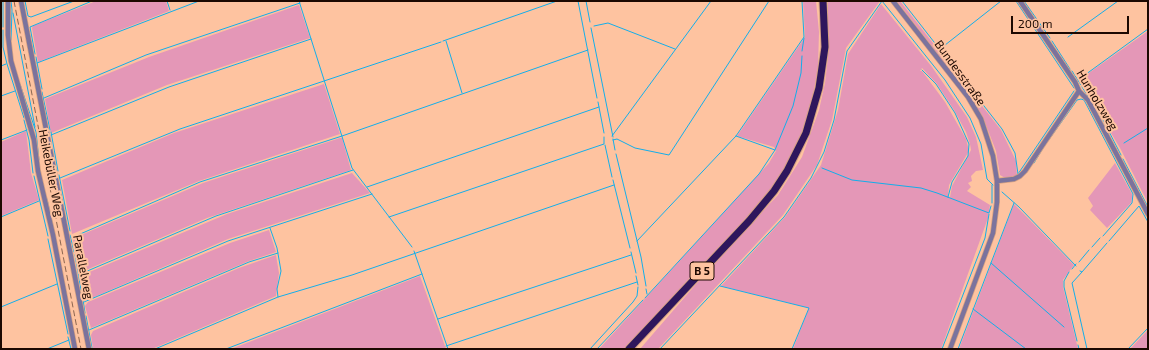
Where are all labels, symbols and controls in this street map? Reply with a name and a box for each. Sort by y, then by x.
scale bar [1013,8,1131,34]
text: 200 m [1018,16,1052,30]
street label: Bundesstraße [931,38,989,108]
street label: Hunholzweg [1073,67,1121,133]
street label: Heikebüller Weg [35,128,67,218]
street label: Parallelweg [70,234,96,300]
road number: B 5 [690,262,714,280]

